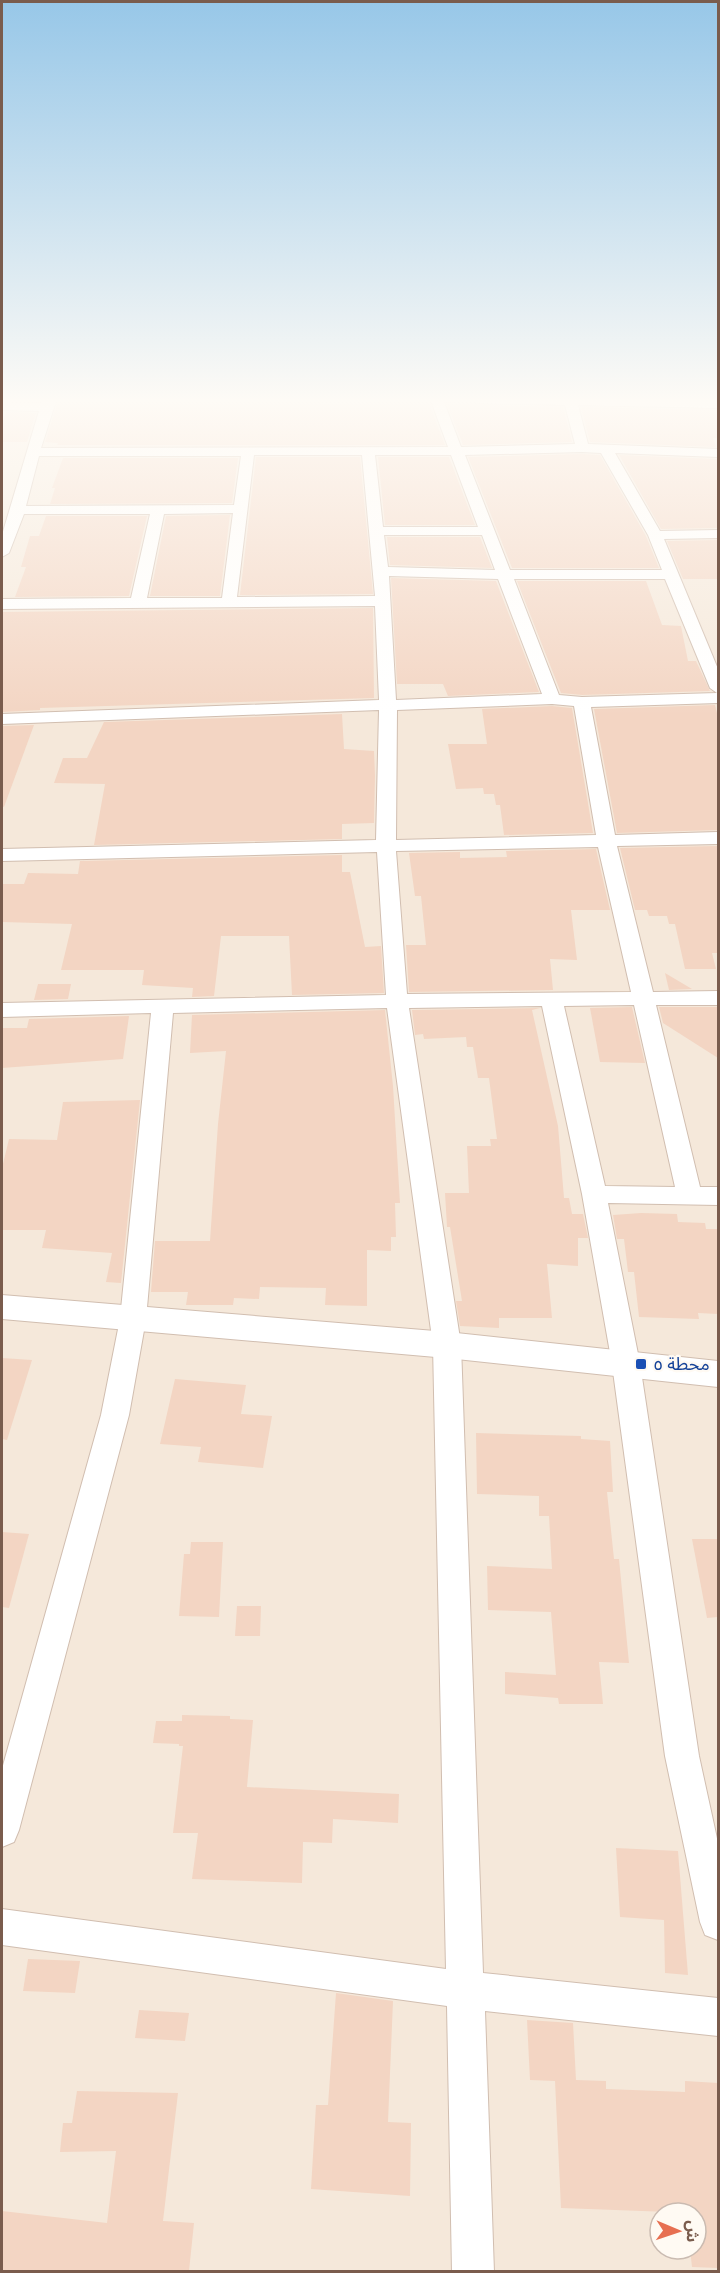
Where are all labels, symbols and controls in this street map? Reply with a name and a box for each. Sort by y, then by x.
place label: محطة ٥ [653,1350,710,1377]
marker: محطة ٥ [634,1357,648,1371]
north arrow [648,2201,708,2261]
text: ش [681,2220,705,2243]

